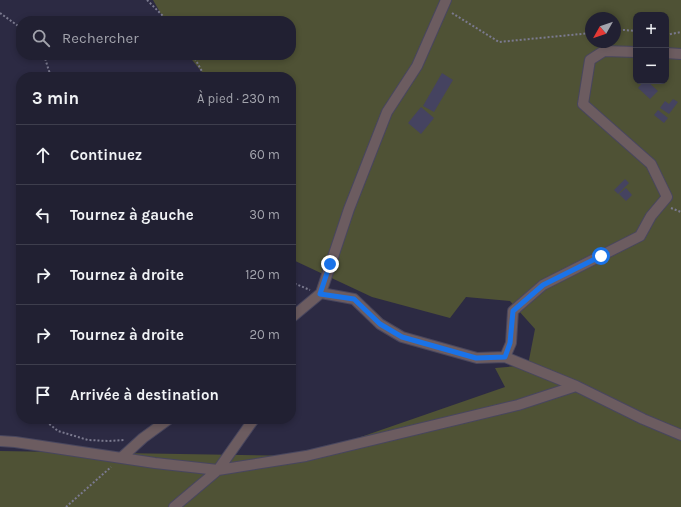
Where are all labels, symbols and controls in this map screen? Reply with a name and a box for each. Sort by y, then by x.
north arrow [585,12,621,48]
map controls [633,12,669,84]
button: + [633,12,669,48]
search box [16,16,296,60]
icon: search [30,27,52,49]
text: Rechercher [62,29,139,47]
button: − [633,48,669,84]
text: 3 min [32,88,79,108]
text: À pied · 230 m [197,91,280,106]
icon: ahead [32,144,54,166]
text: Continuez [70,146,142,164]
text: 60 m [250,147,280,162]
icon: left [32,204,54,226]
text: Tournez à gauche [70,206,194,224]
text: 30 m [249,207,280,222]
route start [592,247,610,265]
route end [321,255,339,273]
icon: right [32,264,54,286]
text: Tournez à droite [70,266,184,284]
text: 120 m [245,267,280,282]
icon: right [32,324,54,346]
text: Tournez à droite [70,326,184,344]
text: 20 m [250,327,280,342]
icon: arrive [32,384,54,406]
text: Arrivée à destination [70,386,219,404]

